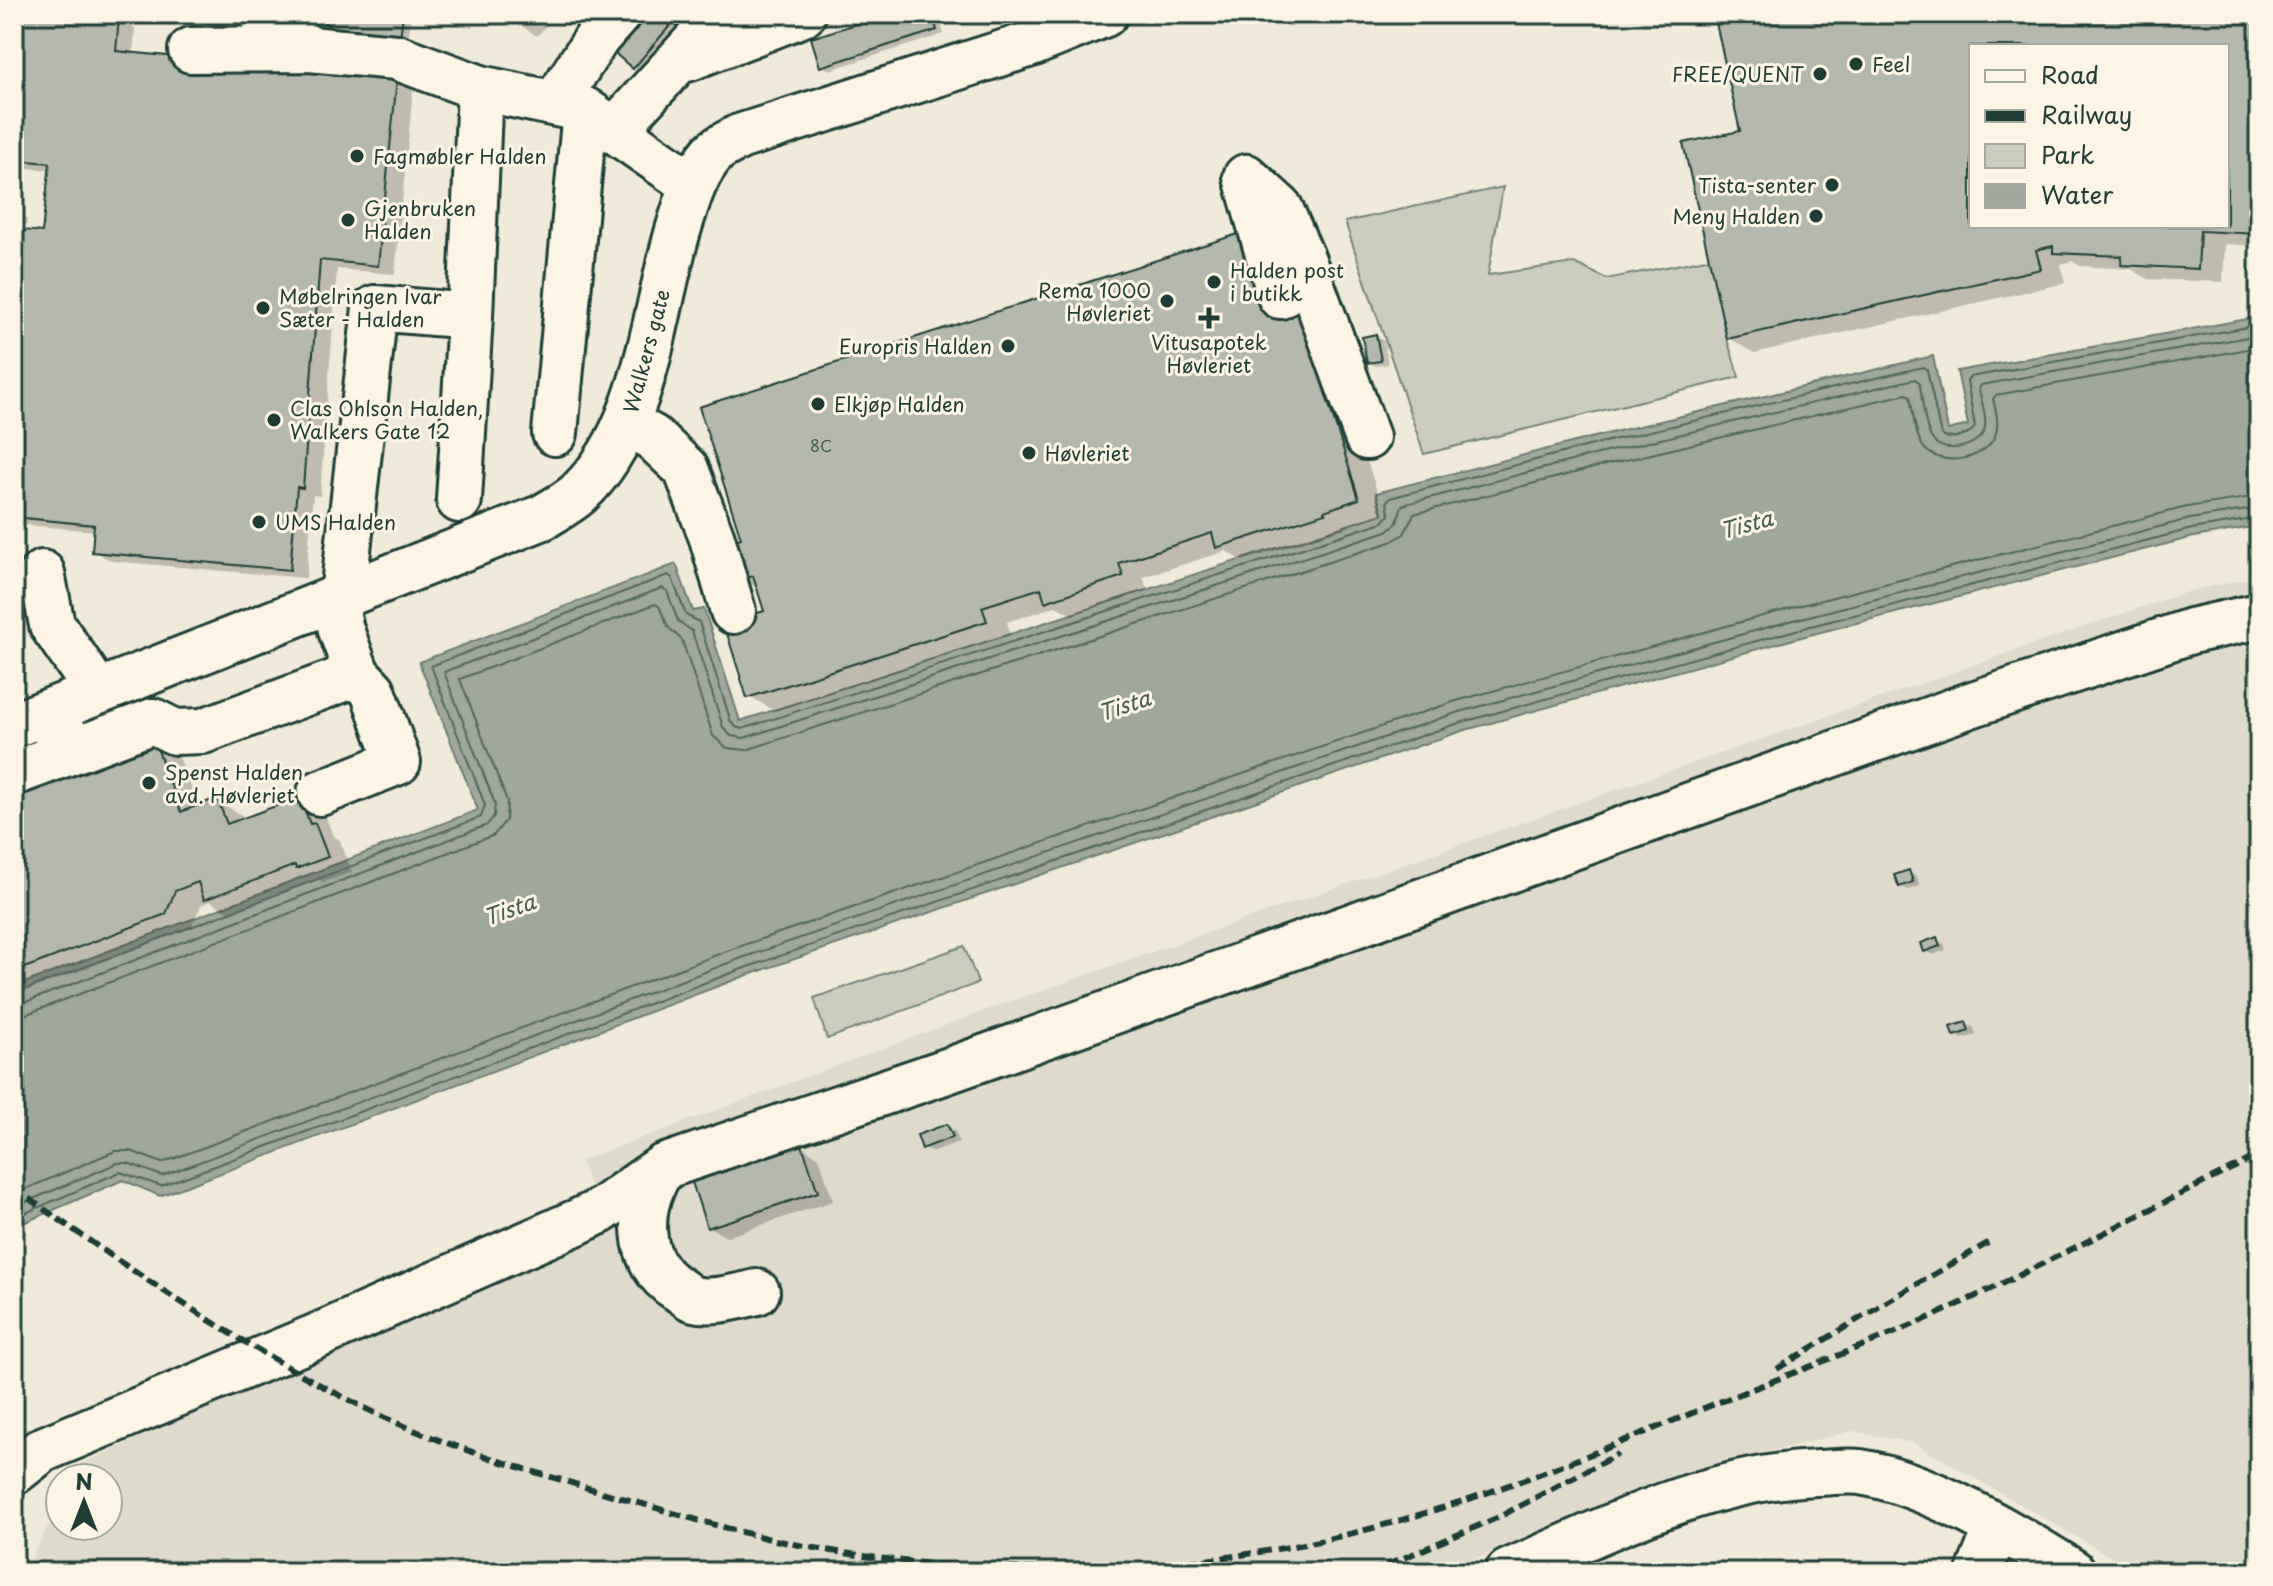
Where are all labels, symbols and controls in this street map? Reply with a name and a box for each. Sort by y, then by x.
legend [1969,44,2229,228]
place label: Feel [1872,49,1910,79]
marker: Feel [1847,55,1865,73]
text: Road [2041,56,2099,92]
place label: FREE/QUENT [1672,59,1804,89]
marker: FREE/QUENT [1811,65,1829,83]
text: Railway [2041,96,2132,132]
text: Park [2041,136,2095,172]
place label: Fagmøbler Halden [373,141,546,171]
marker: Fagmøbler Halden [348,147,366,165]
place label: Tista-senter [1698,170,1817,200]
marker: Tista-senter [1823,176,1841,194]
text: Water [2041,176,2114,212]
place label: Gjenbruken Halden [364,193,476,246]
place label: Meny Halden [1672,201,1800,231]
marker: Meny Halden [1807,207,1825,225]
marker: Gjenbruken Halden [339,211,357,229]
place label: Halden post i butikk [1230,255,1344,308]
marker: Halden post i butikk [1205,273,1223,291]
place label: Rema 1000 Høvleriet [1038,275,1151,328]
place label: Møbelringen Ivar Sæter - Halden [279,281,442,334]
street label: Walkers gate [615,286,677,416]
marker: Rema 1000 Høvleriet [1158,292,1176,310]
marker: Møbelringen Ivar Sæter - Halden [254,299,272,317]
marker: Vitusapotek Høvleriet [1200,309,1218,327]
place label: Vitusapotek Høvleriet [1151,327,1267,380]
place label: Europris Halden [839,331,992,361]
marker: Europris Halden [999,337,1017,355]
place label: Elkjøp Halden [834,389,965,419]
place label: Clas Ohlson Halden, Walkers Gate 12 [290,393,483,446]
marker: Elkjøp Halden [809,395,827,413]
marker: Clas Ohlson Halden, Walkers Gate 12 [265,411,283,429]
house number: 8C [810,433,832,457]
place label: Høvleriet [1045,438,1129,468]
marker: Høvleriet [1020,444,1038,462]
water label: Tista [1716,500,1777,546]
place label: UMS Halden [275,507,396,537]
marker: UMS Halden [250,513,268,531]
water label: Tista [1094,680,1156,728]
place label: Spenst Halden avd. Høvleriet [165,757,303,810]
marker: Spenst Halden avd. Høvleriet [140,774,158,792]
water label: Tista [478,883,541,932]
north arrow [44,1462,124,1542]
text: N [75,1464,93,1497]

